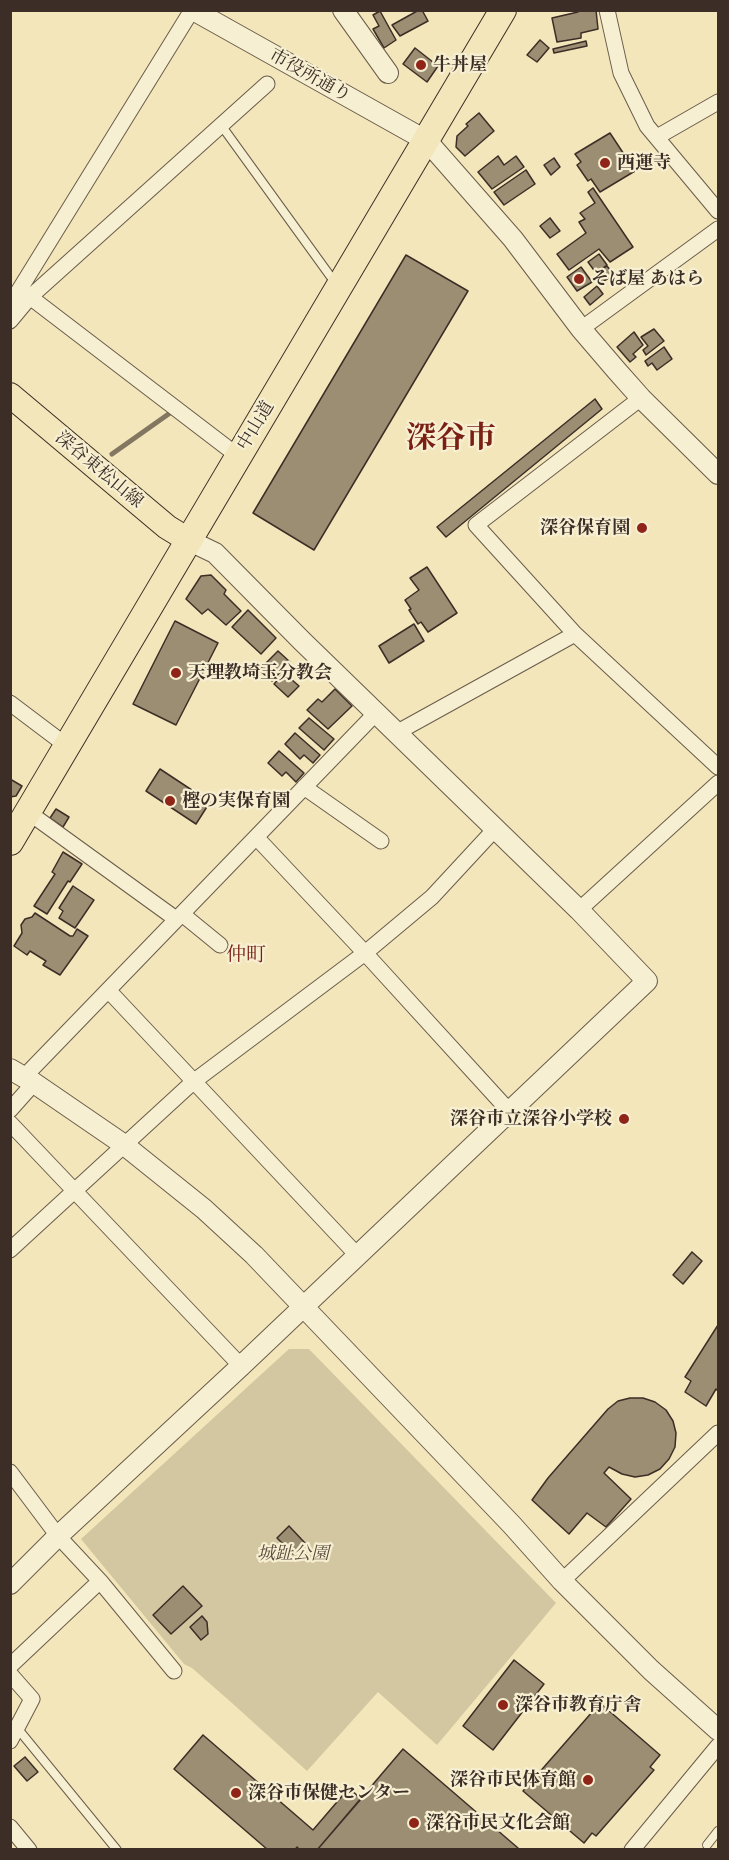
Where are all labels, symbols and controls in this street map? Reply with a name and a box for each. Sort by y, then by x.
street label: 市役所通り [265,45,355,107]
place label: 牛丼屋 [433,54,487,76]
marker: 牛丼屋 [414,58,428,72]
place label: 西運寺 [617,152,671,174]
marker: 西運寺 [598,156,612,170]
place label: そば屋 あはら [591,268,704,290]
marker: そば屋 あはら [572,272,586,286]
street label: 中山道 [233,397,279,455]
district label: 深谷市 [406,421,496,457]
street label: 深谷東松山線 [51,427,147,513]
place label: 深谷保育園 [540,517,630,539]
marker: 深谷保育園 [635,521,649,535]
place label: 天理教埼玉分教会 [188,662,332,684]
marker: 天理教埼玉分教会 [169,666,183,680]
place label: 樫の実保育園 [182,790,290,812]
marker: 樫の実保育園 [163,794,177,808]
district label: 仲町 [226,944,266,968]
place label: 深谷市立深谷小学校 [450,1108,612,1130]
marker: 深谷市立深谷小学校 [617,1112,631,1126]
park label: 城趾公園 [257,1543,329,1565]
place label: 深谷市教育庁舎 [515,1694,641,1716]
marker: 深谷市教育庁舎 [496,1698,510,1712]
place label: 深谷市民体育館 [450,1769,576,1791]
marker: 深谷市民体育館 [581,1773,595,1787]
place label: 深谷市保健センター [248,1782,410,1804]
marker: 深谷市保健センター [229,1786,243,1800]
place label: 深谷市民文化会館 [426,1812,570,1834]
marker: 深谷市民文化会館 [407,1816,421,1830]

